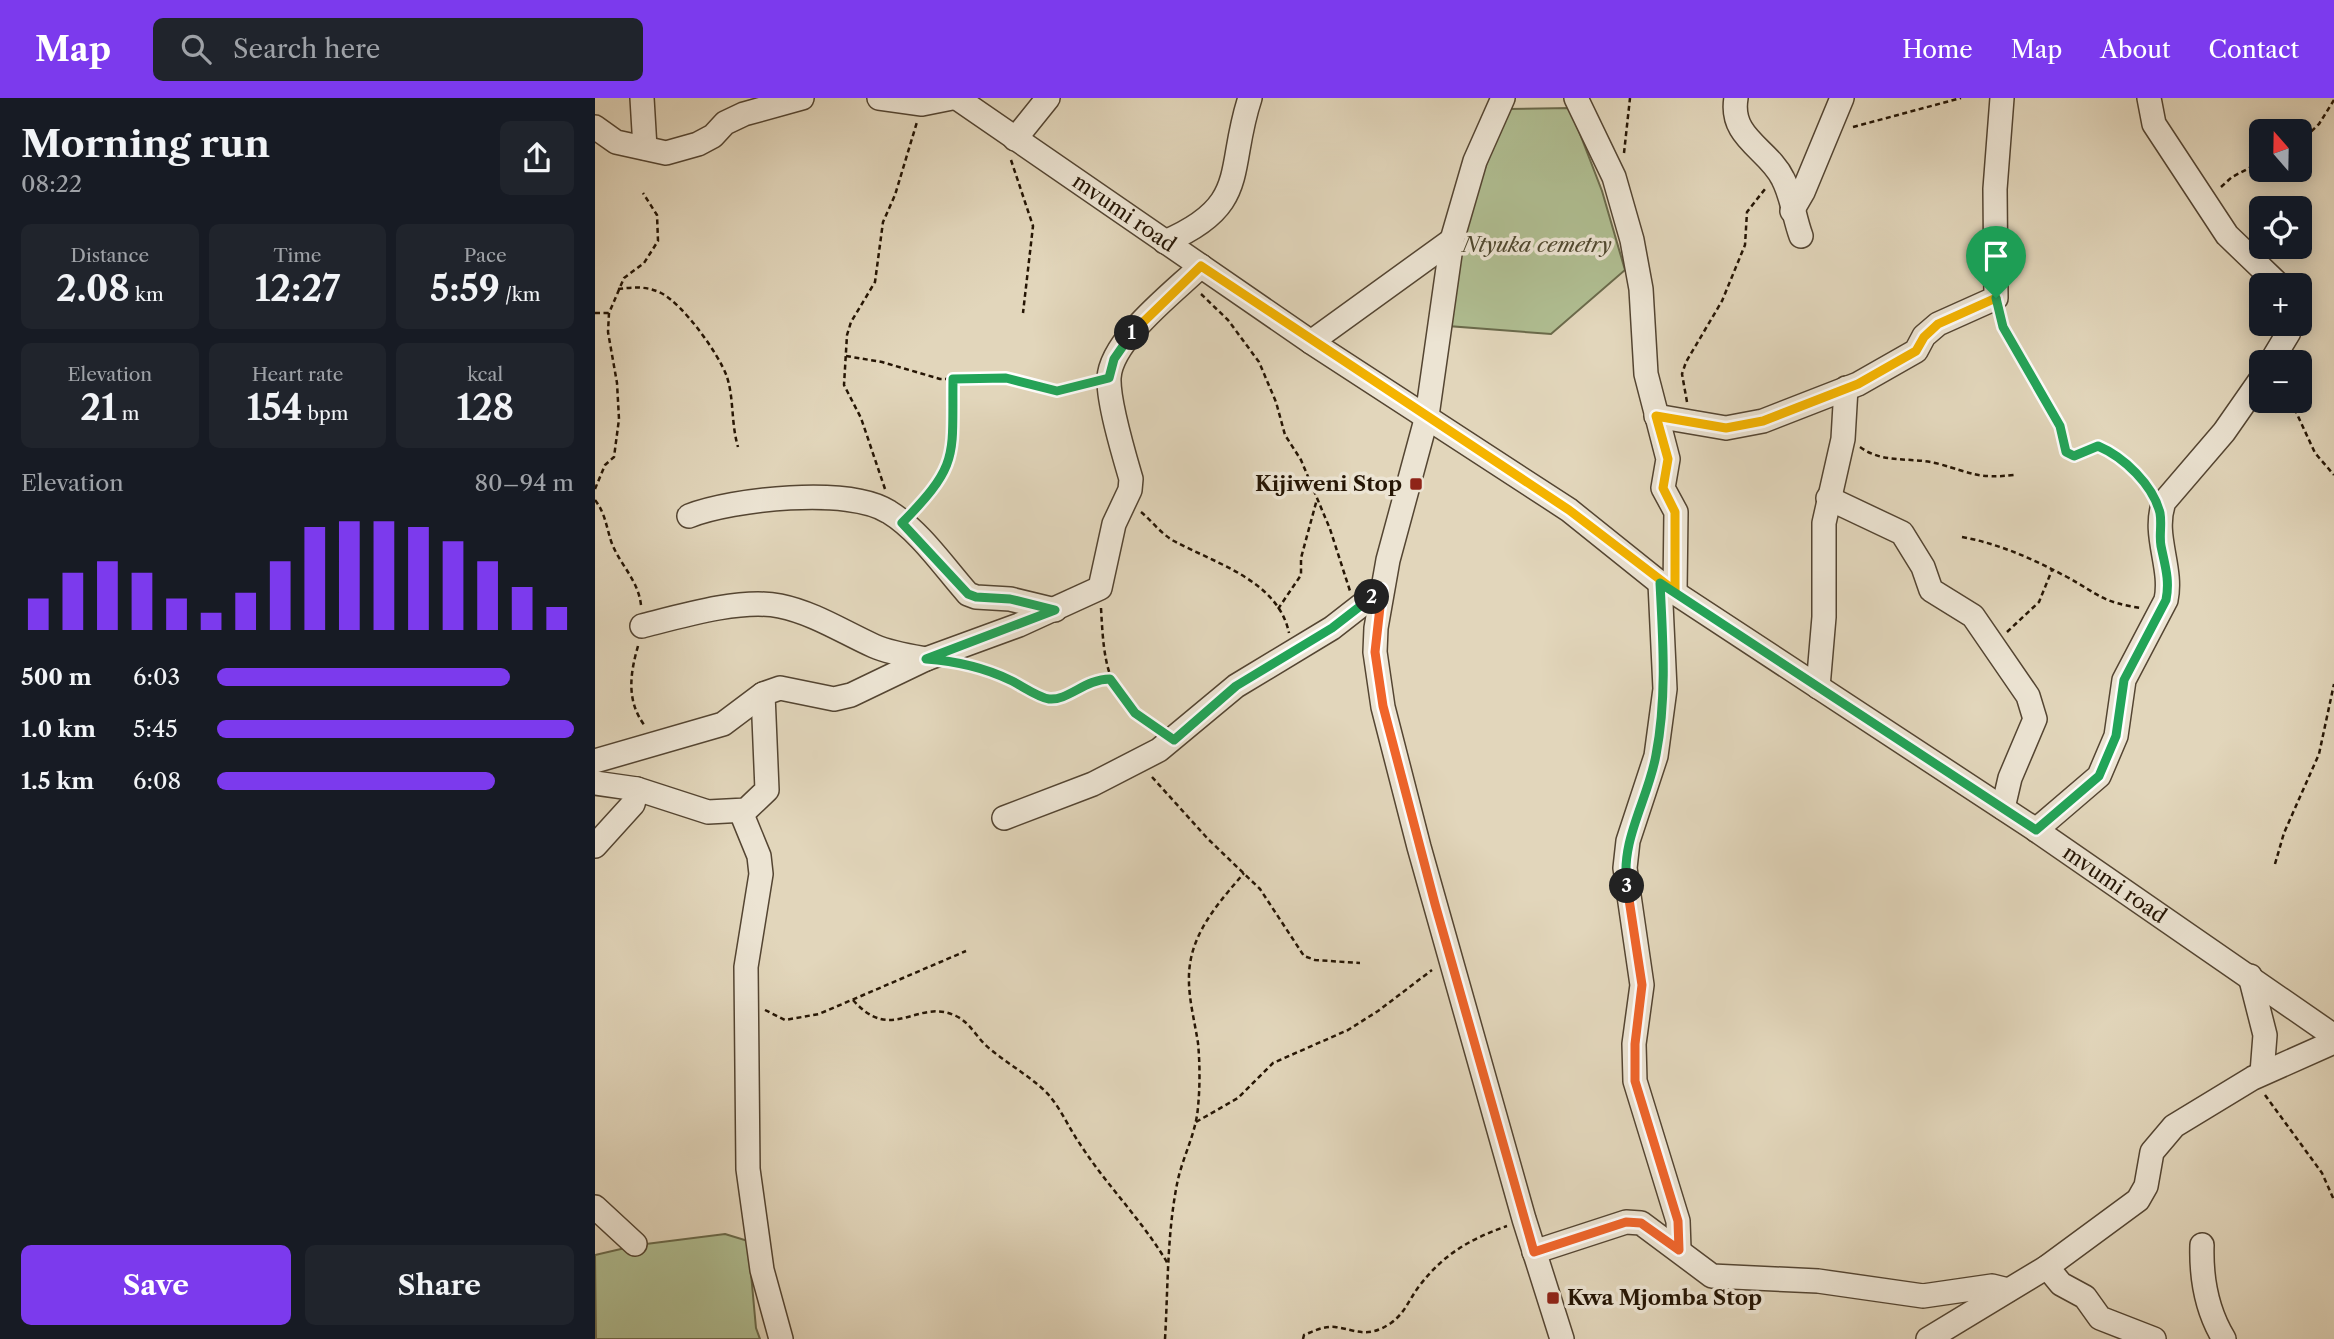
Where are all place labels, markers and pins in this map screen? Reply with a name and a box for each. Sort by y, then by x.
pin [1966,226,2026,298]
pin: 1 [1115,316,1149,350]
place label: Kijiweni Stop [1255,471,1402,496]
marker: Kijiweni Stop [1408,476,1424,492]
pin: 2 [1355,580,1389,614]
pin: 3 [1609,868,1645,904]
place label: Kwa Mjomba Stop [1567,1285,1762,1310]
marker: Kwa Mjomba Stop [1545,1290,1561,1306]

